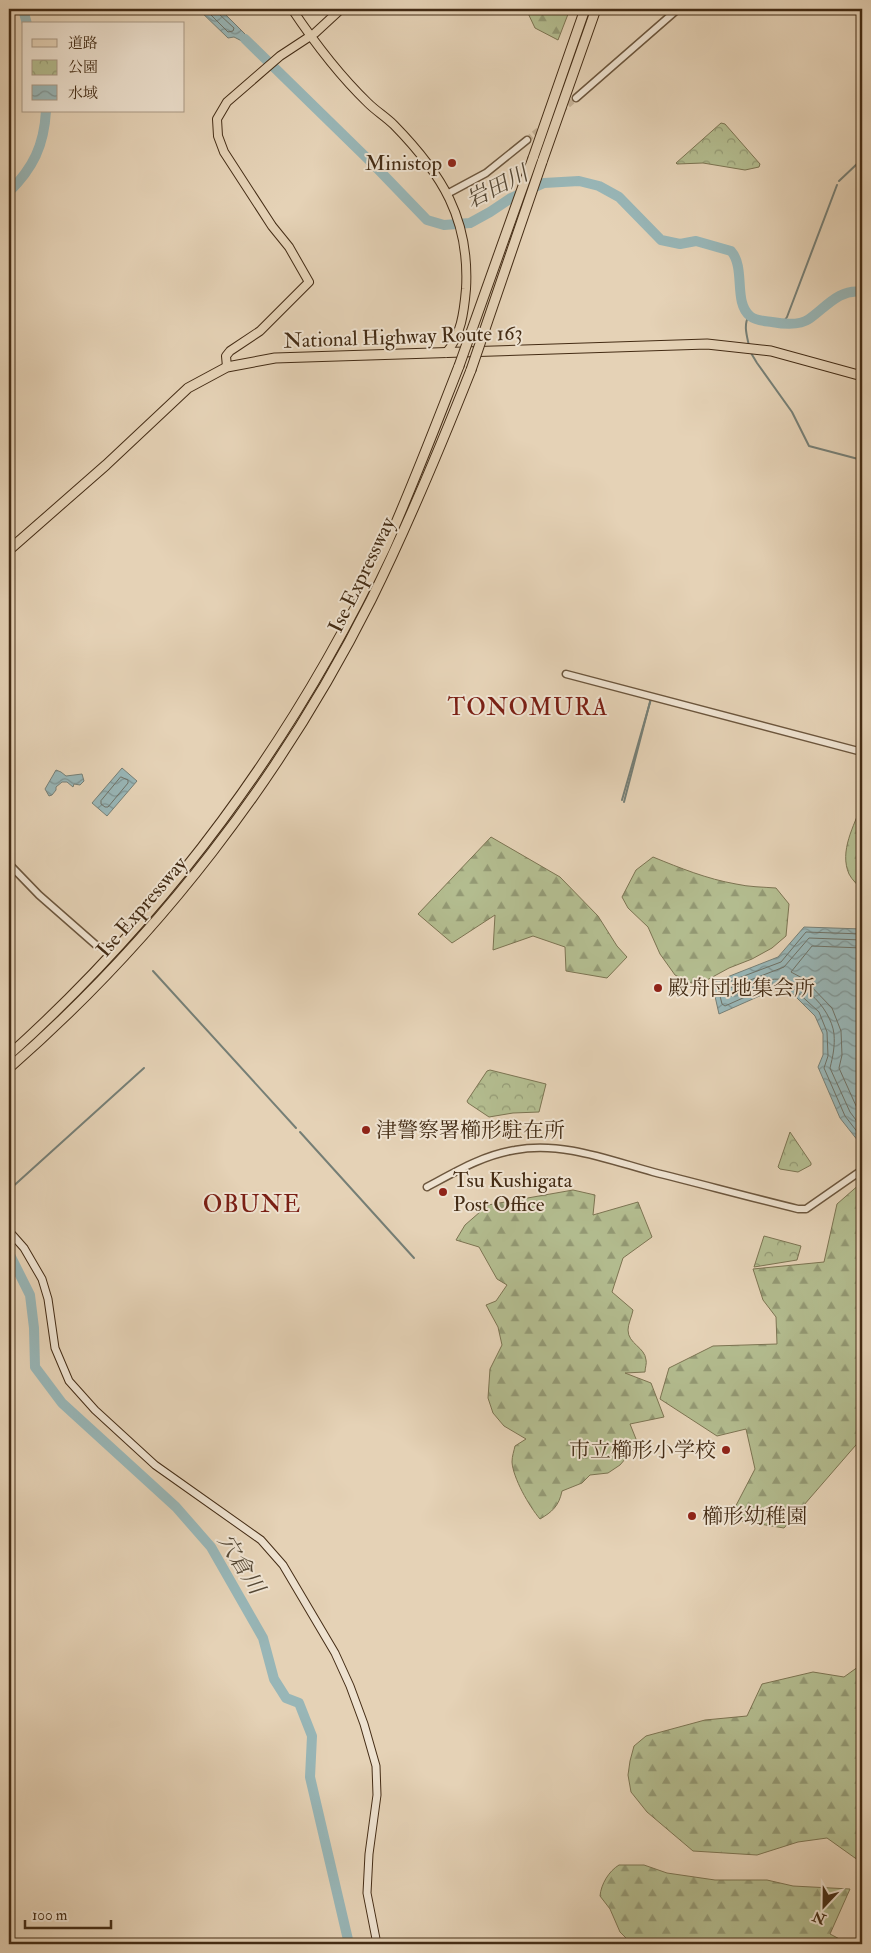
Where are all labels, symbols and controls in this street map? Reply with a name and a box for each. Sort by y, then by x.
legend [22,22,185,112]
text: 道路 [68,34,98,53]
text: 公園 [68,58,98,77]
text: 水域 [68,84,98,103]
place label: Ministop [365,150,442,177]
marker: Ministop [446,157,458,169]
water label: 岩田川 [461,159,535,214]
street label: National Highway Route 163 [283,319,523,355]
street label: Ise Expressway [322,512,402,637]
district label: TONOMURA [447,692,609,723]
street label: Ise Expressway [91,850,194,963]
place label: 殿舟団地集会所 [668,975,815,1002]
marker: 殿舟団地集会所 [652,982,664,994]
place label: 津警察署櫛形駐在所 [376,1117,565,1144]
marker: 津警察署櫛形駐在所 [360,1124,372,1136]
place label: Tsu Kushigata Post Office [453,1167,573,1218]
marker: Tsu Kushigata Post Office [437,1186,449,1198]
district label: OBUNE [203,1189,301,1220]
place label: 市立櫛形小学校 [569,1437,716,1464]
marker: 市立櫛形小学校 [720,1444,732,1456]
place label: 櫛形幼稚園 [702,1503,807,1530]
marker: 櫛形幼稚園 [686,1510,698,1522]
water label: 穴倉川 [212,1529,271,1601]
north arrow [798,1880,848,1930]
scale bar [25,1898,111,1930]
text: 100 m [32,1906,68,1925]
text: N [810,1907,829,1928]

